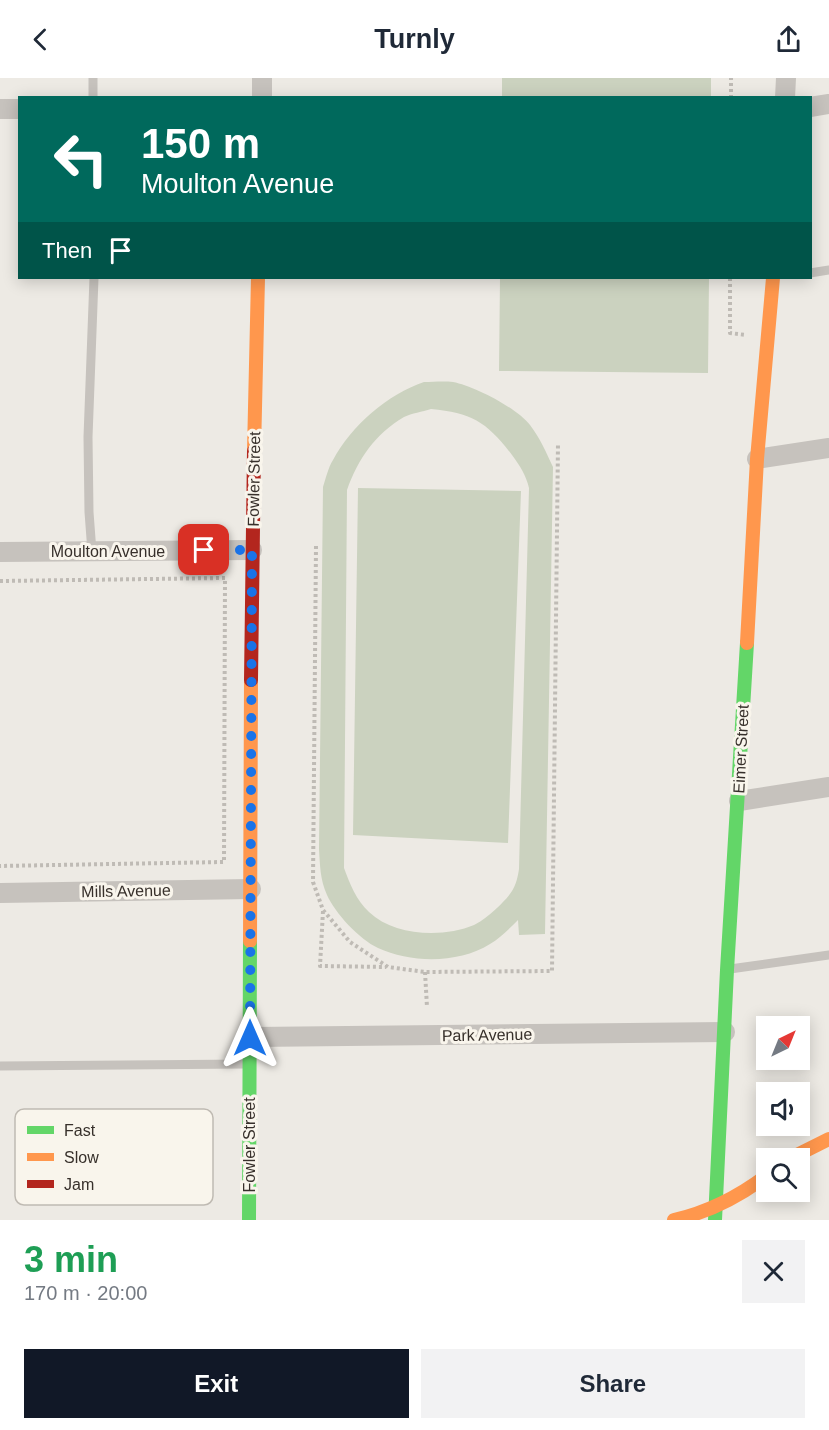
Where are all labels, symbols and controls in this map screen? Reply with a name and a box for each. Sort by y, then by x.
icon: back [24,23,57,56]
icon: share [772,23,805,56]
text: Turnly [374,24,455,54]
icon: left [42,120,120,198]
text: 150 m [141,120,260,167]
text: Moulton Avenue [141,169,334,199]
icon: arrive [104,234,137,267]
text: Then [42,238,92,263]
street label: Fowler Street [245,431,263,527]
pin [178,524,229,575]
icon: arrive [187,533,220,566]
street label: Moulton Avenue [51,543,165,560]
street label: Eimer Street [730,704,752,794]
street label: Mills Avenue [81,882,171,900]
position arrow [218,1006,282,1070]
north arrow [756,1016,810,1070]
map controls [756,1016,810,1202]
street label: Park Avenue [442,1026,532,1044]
button: sound [756,1082,810,1136]
street label: Fowler Street [241,1097,258,1193]
legend [15,1109,213,1205]
text: Fast [64,1122,96,1139]
button: search [756,1148,810,1202]
text: Slow [64,1149,99,1166]
text: Jam [64,1176,94,1193]
text: 3 min [24,1239,118,1280]
button: close [742,1240,805,1303]
text: 170 m · 20:00 [24,1282,147,1304]
button: Exit [24,1349,409,1418]
button: Share [421,1349,805,1418]

